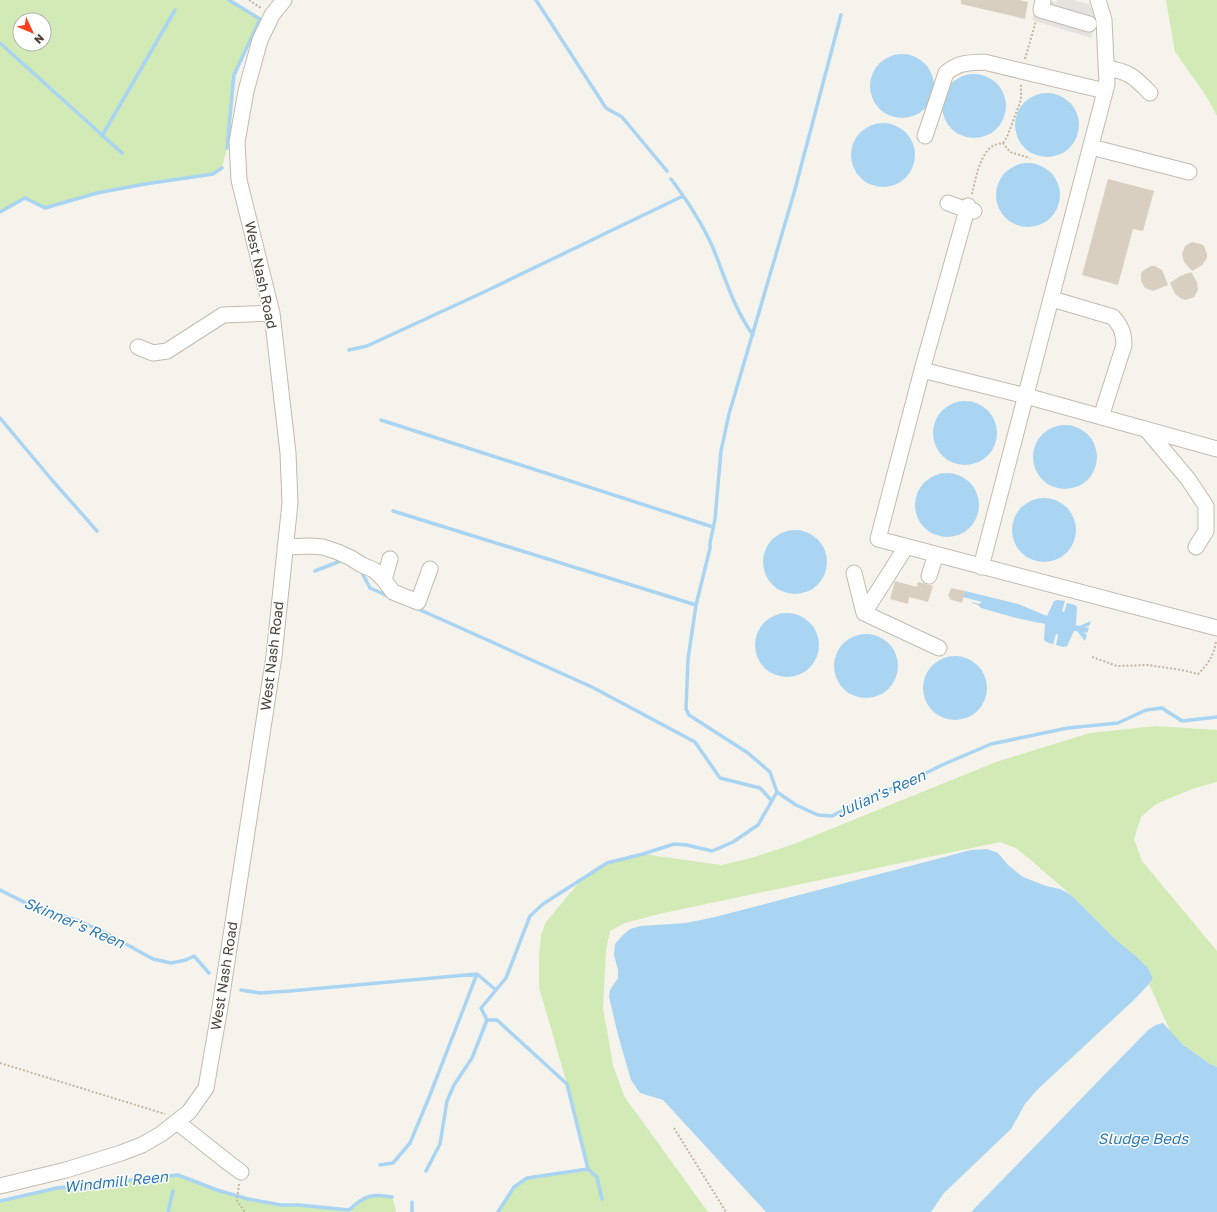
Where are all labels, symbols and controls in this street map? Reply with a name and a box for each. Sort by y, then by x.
north arrow [12,12,52,52]
text: N [32,32,47,47]
street label: West Nash Road [242,219,281,330]
street label: West Nash Road [256,600,287,712]
water label: Julian's Reen [833,765,929,821]
water label: Skinner's Reen [21,893,128,952]
street label: West Nash Road [207,920,240,1032]
water label: Sludge Beds [1098,1129,1189,1148]
water label: Windmill Reen [63,1167,169,1195]

